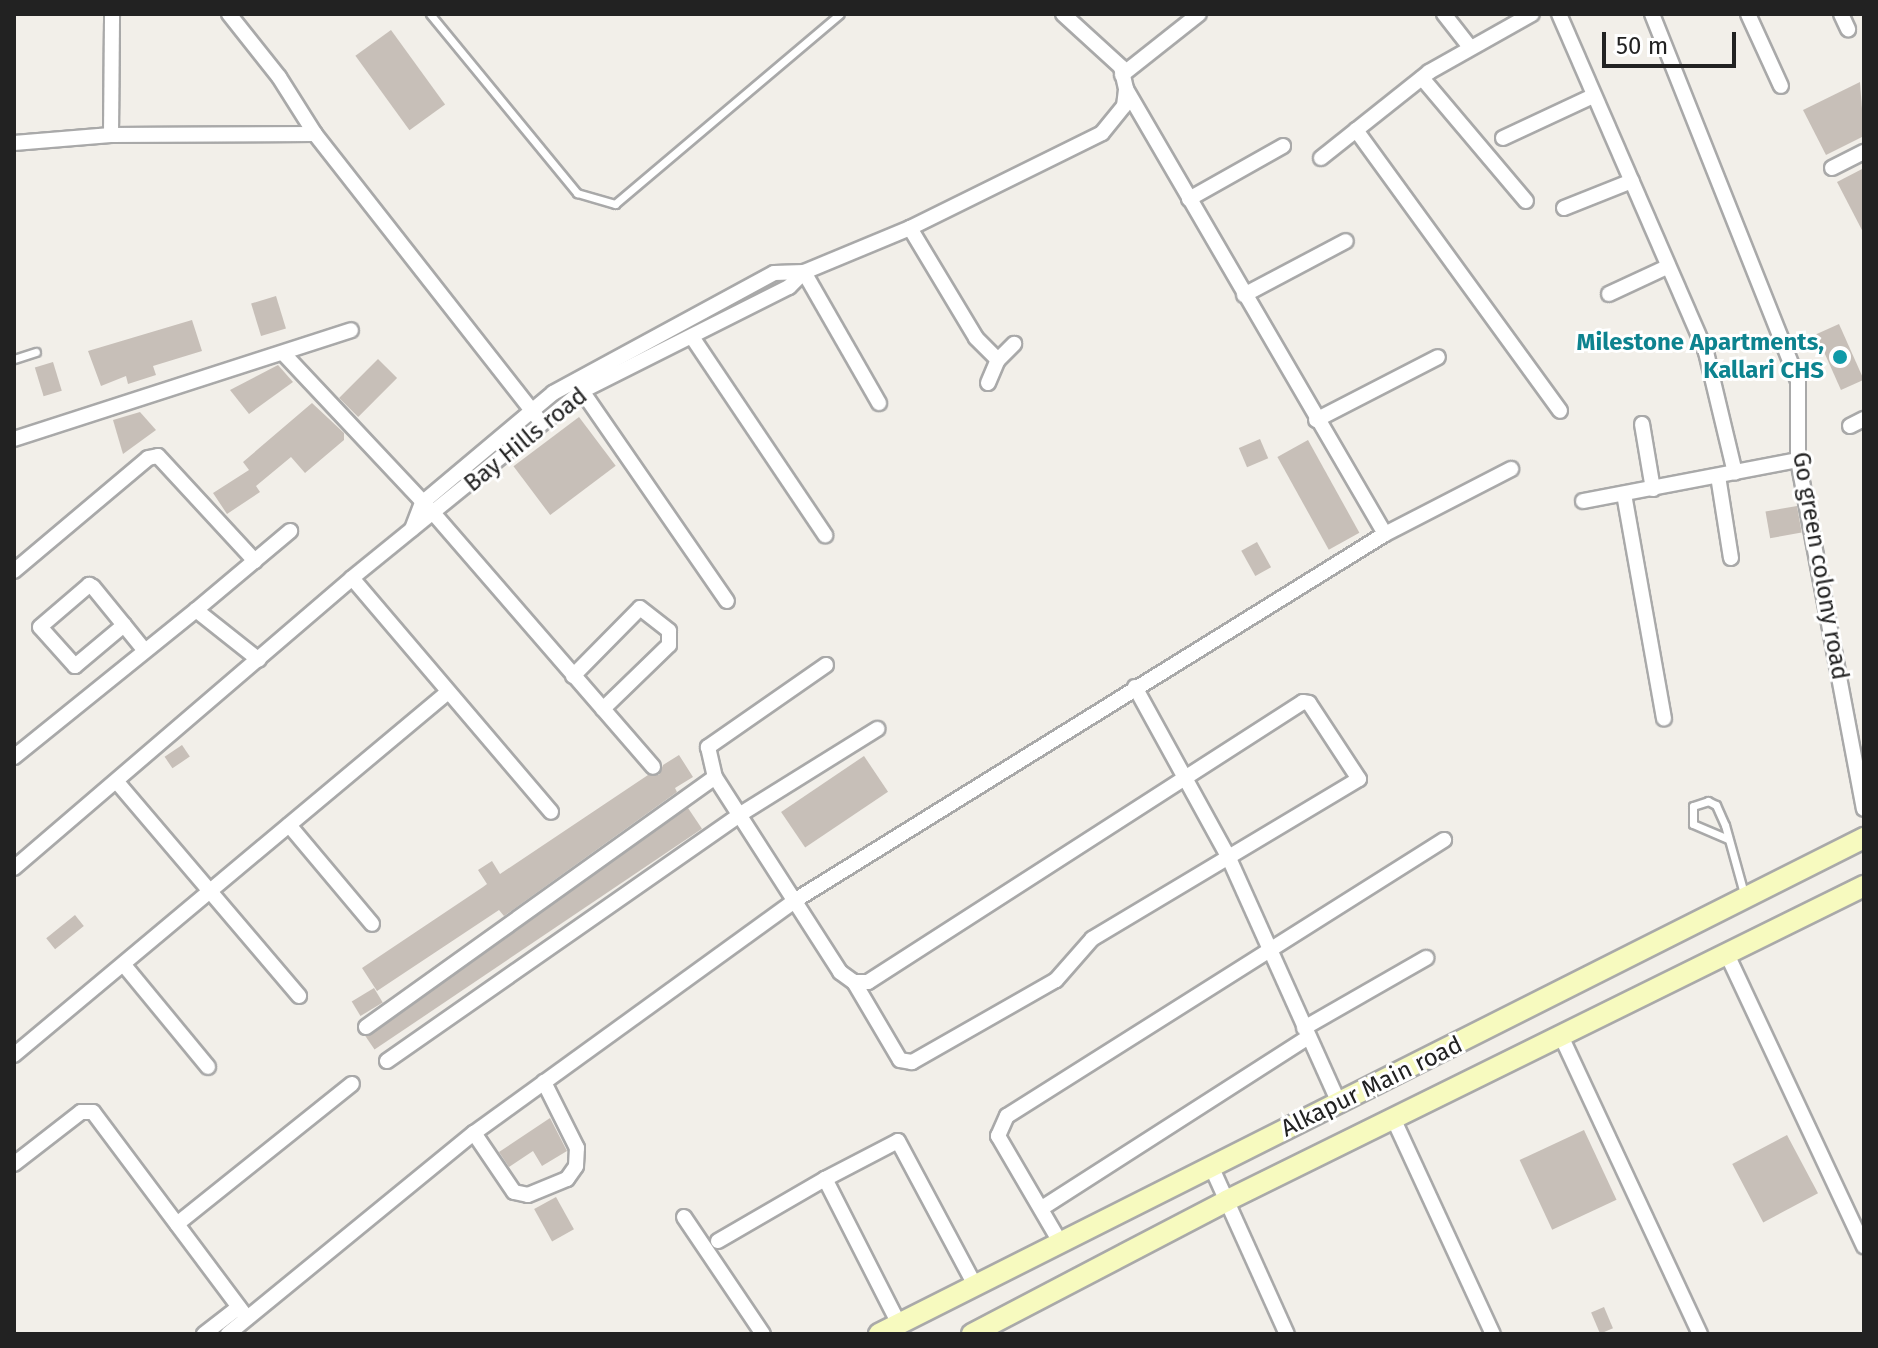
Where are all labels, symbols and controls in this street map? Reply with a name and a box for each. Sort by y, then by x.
scale bar [1606,16,1740,66]
text: 50 m [1616,32,1668,60]
place label: Milestone Apartments, Kallari CHS [1577,329,1824,385]
marker: Milestone Apartments, Kallari CHS [1831,348,1849,366]
street label: Bay Hills road [459,382,593,498]
street label: Go green colony road [1786,450,1854,682]
street label: Alkapur Main road [1277,1031,1467,1143]

